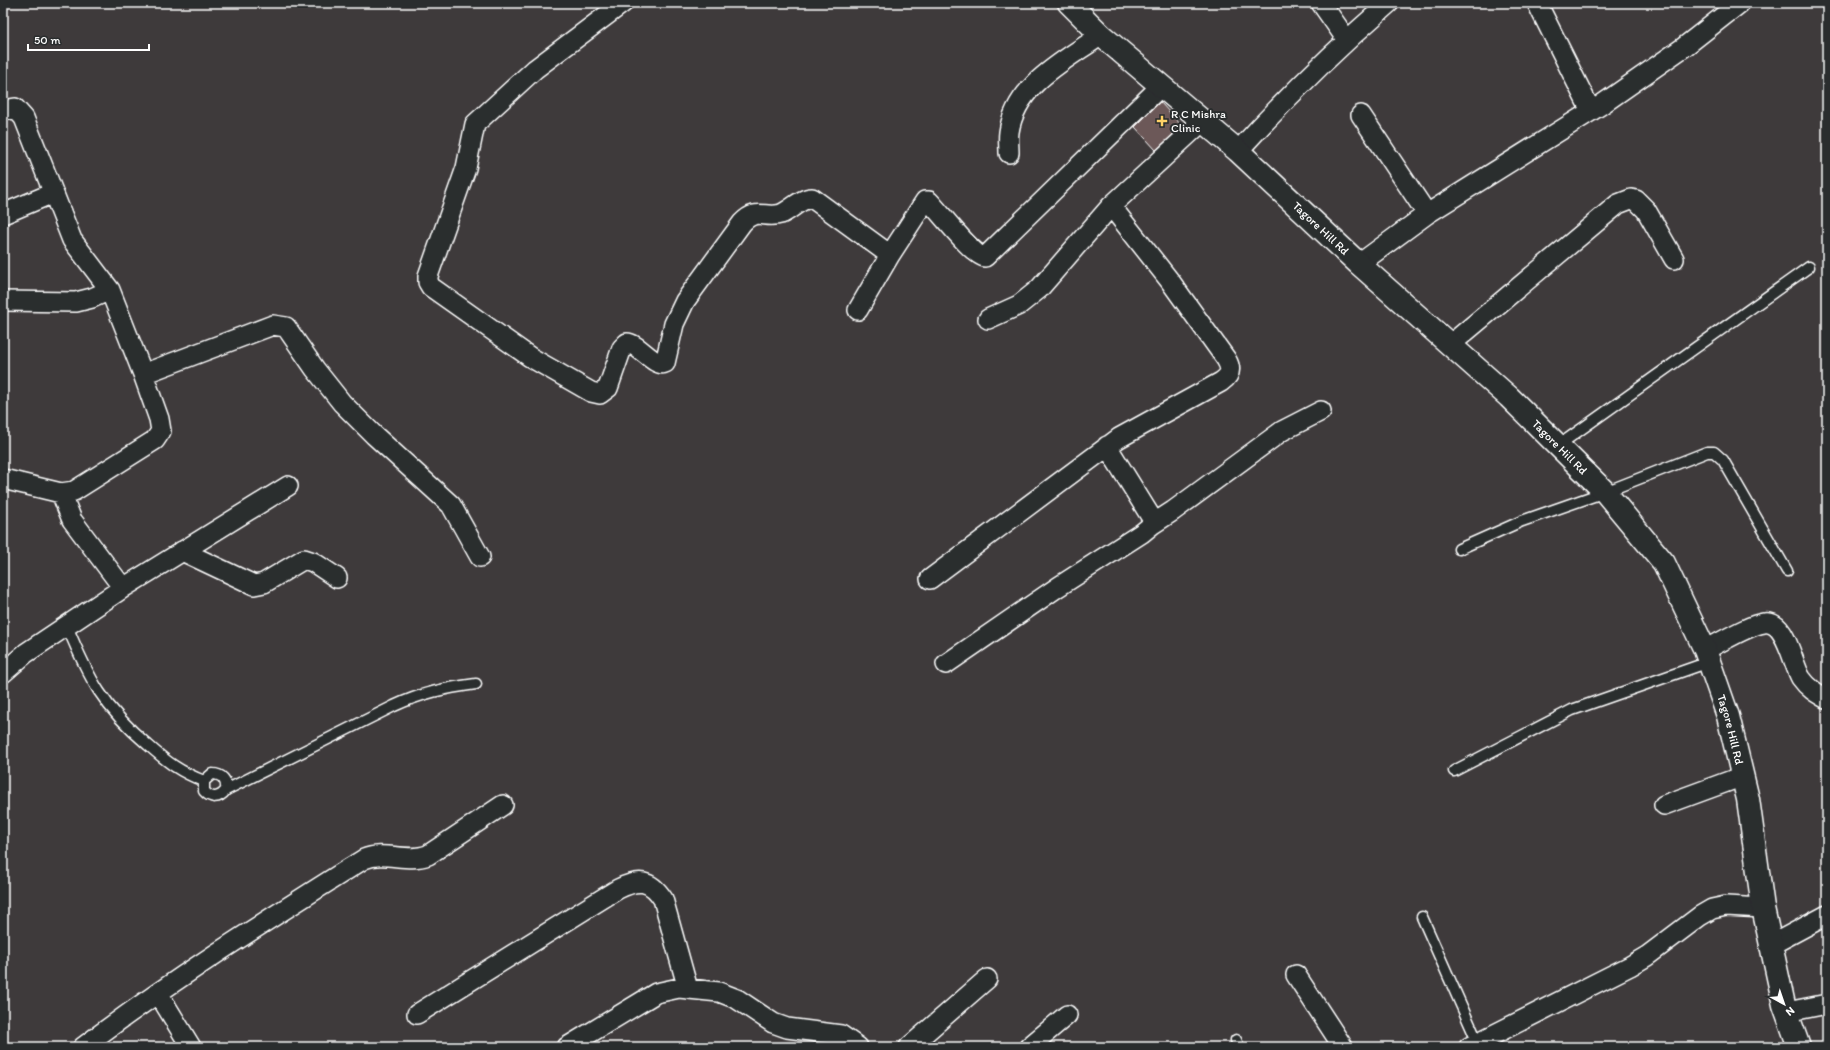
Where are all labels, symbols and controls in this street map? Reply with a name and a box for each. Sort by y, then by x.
scale bar [28,26,149,52]
text: 50 m [34,33,60,47]
place label: R C Mishra Clinic [1171,107,1226,135]
marker: R C Mishra Clinic [1156,115,1168,127]
street label: Tagore Hill Rd [1290,199,1352,258]
street label: Tagore Hill Rd [1529,417,1590,478]
street label: Tagore Hill Rd [1714,693,1747,767]
north arrow [1764,984,1804,1024]
text: N [1783,1004,1797,1019]

